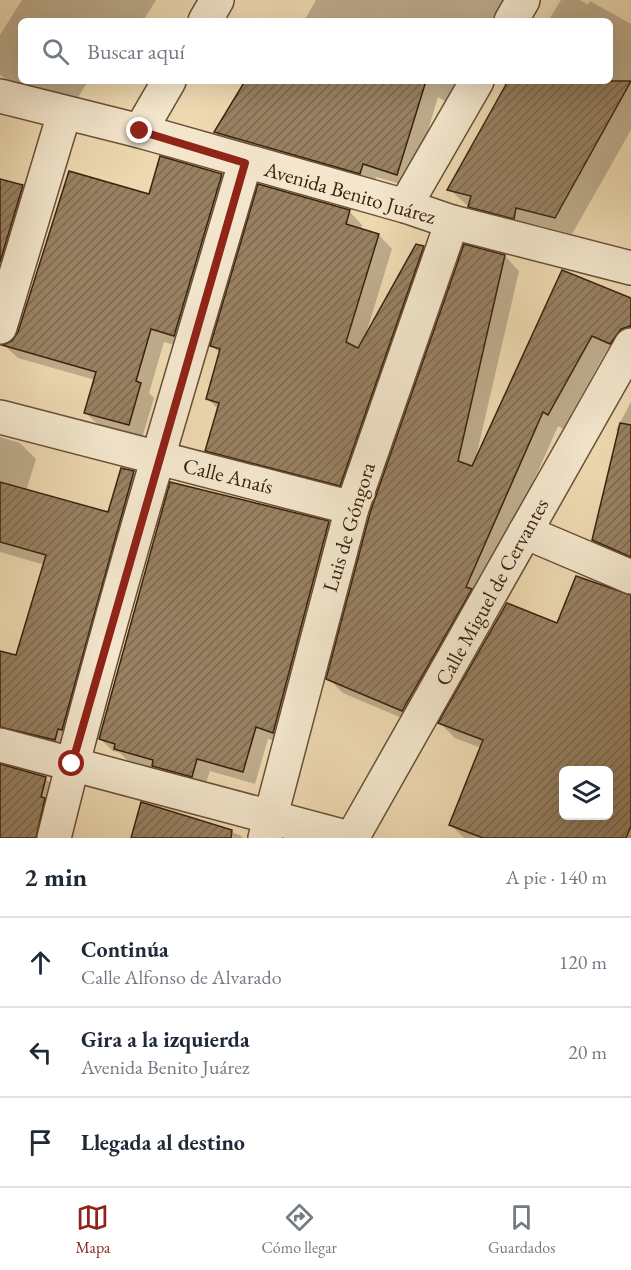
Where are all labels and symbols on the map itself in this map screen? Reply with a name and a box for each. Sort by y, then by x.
route end [126,117,152,143]
street label: Avenida Benito Juárez [260,155,439,230]
street label: Calle Anaís [180,451,276,500]
street label: Luis de Góngora [316,458,381,595]
street label: Calle Miguel de Cervantes [429,493,554,690]
route start [58,750,84,776]

